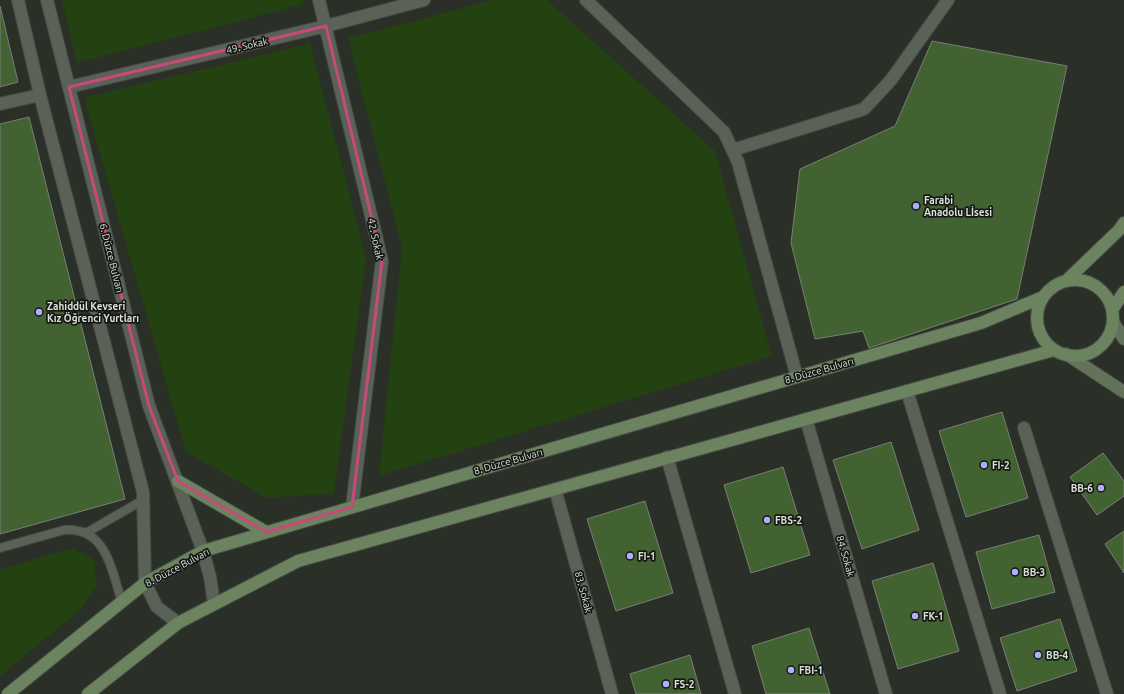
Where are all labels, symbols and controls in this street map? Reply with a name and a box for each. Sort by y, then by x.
street label: 49. Sokak [225,35,269,56]
place label: Farabi Anadolu Lİsesi [924,195,992,218]
marker: Farabi Anadolu Lİsesi [911,201,921,211]
street label: 42. Sokak [366,217,385,261]
street label: 6. Düzce Bulvarı [98,222,125,294]
place label: Zahiddül Kevseri Kız Öğrenci Yurtları [47,301,139,324]
marker: Zahiddül Kevseri Kız Öğrenci Yurtları [34,307,44,317]
street label: 8. Düzce Bulvarı [783,355,855,386]
street label: 8. Düzce Bulvarı [472,446,544,477]
marker: FI-2 [979,460,989,470]
place label: FI-2 [992,460,1010,471]
place label: BB-6 [1071,483,1093,494]
marker: BB-6 [1096,483,1106,493]
marker: FBS-2 [762,515,772,525]
place label: FBS-2 [775,515,802,526]
street label: 84. Sokak [834,534,857,578]
street label: 8. Düzce Bulvarı [143,546,211,589]
marker: FI-1 [625,551,635,561]
place label: FI-1 [638,551,656,562]
marker: BB-3 [1010,567,1020,577]
place label: BB-3 [1023,567,1045,578]
street label: 83. Sokak [573,570,594,614]
marker: FK-1 [910,611,920,621]
place label: FK-1 [923,611,944,622]
marker: BB-4 [1033,650,1043,660]
place label: BB-4 [1046,650,1069,661]
marker: FBI-1 [786,665,796,675]
place label: FBI-1 [799,665,823,676]
marker: FS-2 [661,679,671,689]
place label: FS-2 [674,679,695,690]

